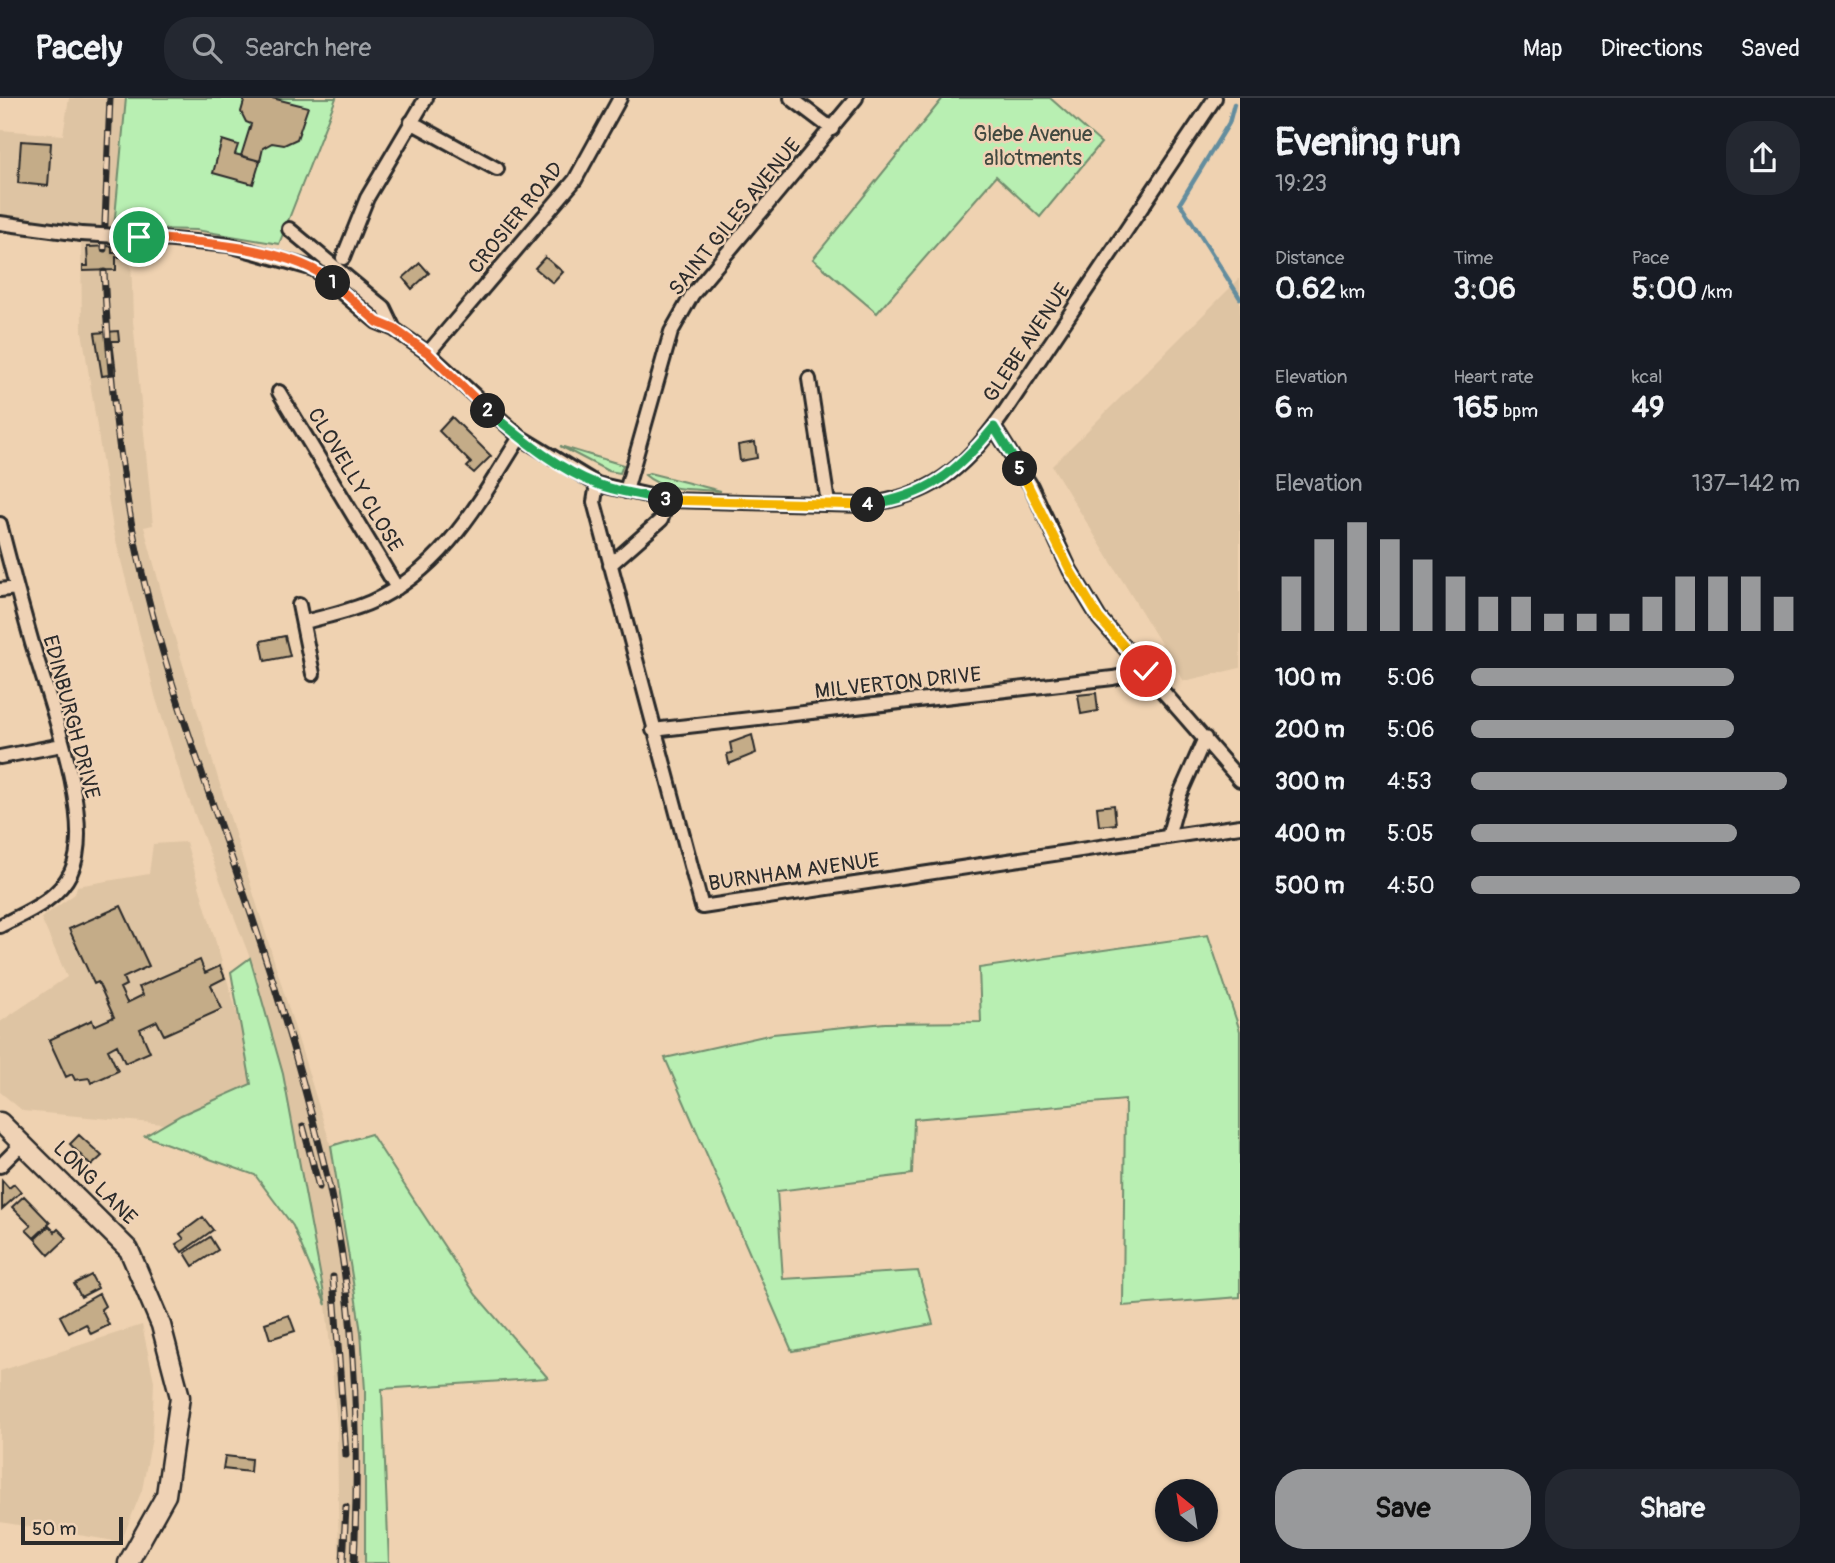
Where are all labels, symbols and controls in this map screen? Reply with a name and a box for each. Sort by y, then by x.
search box [164,17,654,80]
text: Pacely [35,28,122,69]
icon: search [188,29,226,67]
text: Search here [244,32,371,64]
text: Map [1523,34,1563,63]
text: Directions [1601,34,1702,63]
text: Saved [1740,34,1800,63]
text: Evening run [1275,119,1461,167]
park label: Glebe Avenue allotments [974,121,1093,172]
button: share [1726,121,1800,195]
street label: SAINT GILES AVENUE [663,132,807,301]
street label: CROSIER ROAD [463,156,569,280]
text: 19:23 [1275,169,1327,198]
pin [109,207,169,267]
icon: arrive [120,218,158,256]
text: Distance [1275,246,1344,270]
text: Time [1453,246,1493,270]
text: Pace [1632,246,1669,270]
pin: 1 [316,266,350,300]
text: 1 [329,270,336,294]
text: 0.62 [1275,270,1336,307]
text: 3:06 [1453,270,1516,307]
text: 5:00 [1632,270,1697,307]
street label: GLEBE AVENUE [977,278,1077,408]
text: km [1336,280,1365,304]
text: /km [1697,280,1733,304]
text: Elevation [1275,365,1347,389]
text: Heart rate [1453,365,1533,389]
text: kcal [1632,365,1663,389]
text: 6 [1275,389,1292,426]
text: 165 [1453,389,1499,426]
text: 49 [1632,389,1665,426]
pin: 2 [470,394,505,428]
text: 2 [482,398,493,422]
text: m [1292,399,1313,423]
text: bpm [1499,399,1538,423]
street label: CLOVELLY CLOSE [301,403,409,557]
pin: 5 [1002,452,1038,486]
text: 5 [1014,456,1025,480]
text: Elevation [1275,469,1363,498]
text: 137–142 m [1692,469,1800,498]
pin: 3 [648,482,684,518]
text: 3 [660,487,671,511]
pin: 4 [850,488,886,522]
text: 4 [862,492,873,516]
street label: EDINBURGH DRIVE [36,632,106,802]
pin [1116,641,1176,701]
icon: check [1127,652,1165,690]
street label: MILVERTON DRIVE [814,661,983,705]
text: 100 m [1275,663,1341,692]
text: 5:06 [1387,663,1435,692]
text: 200 m [1275,715,1345,744]
text: 5:06 [1387,715,1435,744]
text: 300 m [1275,767,1345,796]
text: 4:53 [1387,767,1432,796]
text: 400 m [1275,819,1345,848]
text: 5:05 [1387,819,1434,848]
street label: BURNHAM AVENUE [707,847,881,897]
text: 500 m [1275,871,1344,900]
text: 4:50 [1387,871,1435,900]
street label: LONG LANE [47,1135,143,1231]
button: Save [1275,1469,1531,1549]
button: Share [1545,1469,1800,1549]
north arrow [1155,1479,1218,1542]
map controls [1155,1479,1218,1542]
scale bar [21,1514,122,1546]
text: 50 m [32,1517,76,1541]

